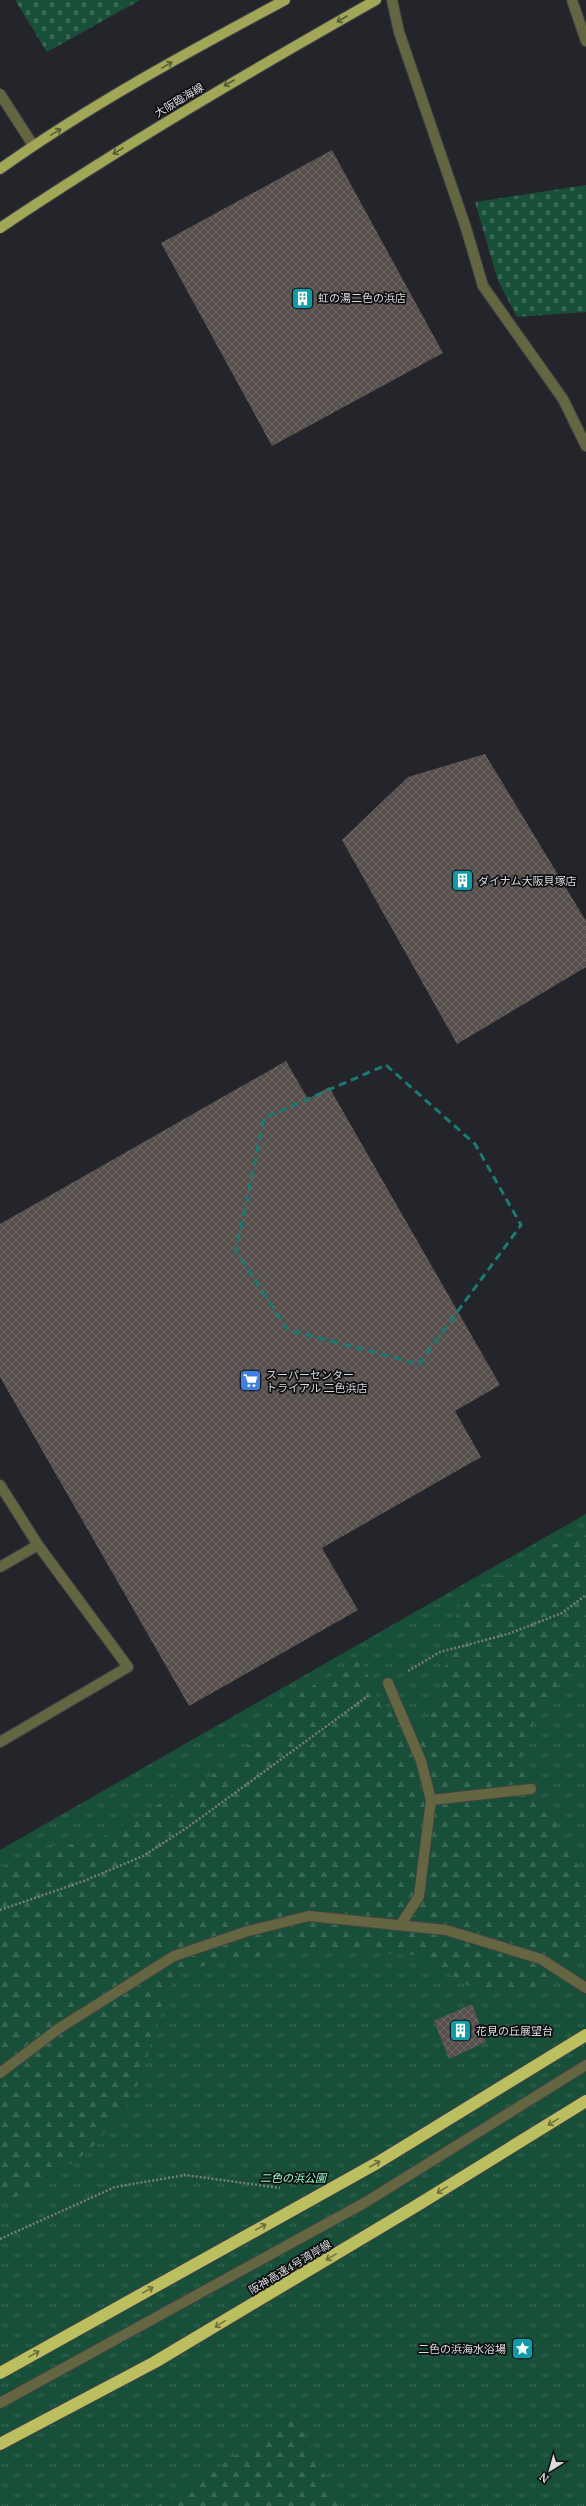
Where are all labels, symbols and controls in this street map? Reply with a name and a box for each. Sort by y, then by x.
one-way arrow [337,16,349,24]
one-way arrow [161,60,173,68]
street label: 大阪臨海線 [152,80,206,120]
one-way arrow [223,80,235,88]
one-way arrow [50,127,62,135]
one-way arrow [113,147,124,155]
building icon: 虹の湯二色の浜店 [289,285,315,311]
place label: 虹の湯二色の浜店 [318,291,406,305]
building icon: ダイナム大阪貝塚店 [450,868,476,894]
place label: ダイナム大阪貝塚店 [478,874,576,888]
supermarket icon: スーパーセンター トライアル 二色浜店 [237,1368,263,1394]
place label: スーパーセンター トライアル 二色浜店 [266,1368,368,1395]
building icon: 花見の丘展望台 [447,2018,473,2044]
place label: 花見の丘展望台 [476,2024,553,2038]
one-way arrow [547,2118,559,2126]
one-way arrow [369,2159,381,2167]
park label: 二色の浜公園 [260,2171,328,2185]
one-way arrow [437,2186,448,2195]
one-way arrow [255,2223,267,2231]
street label: 阪神高速4号湾岸線 [246,2237,334,2297]
one-way arrow [325,2254,337,2262]
one-way arrow [142,2286,154,2294]
one-way arrow [215,2320,226,2328]
place icon: 二色の浜海水浴場 [509,2336,535,2362]
place label: 二色の浜海水浴場 [418,2342,506,2356]
one-way arrow [28,2349,40,2357]
north arrow [530,2450,570,2490]
text: N [536,2469,552,2486]

